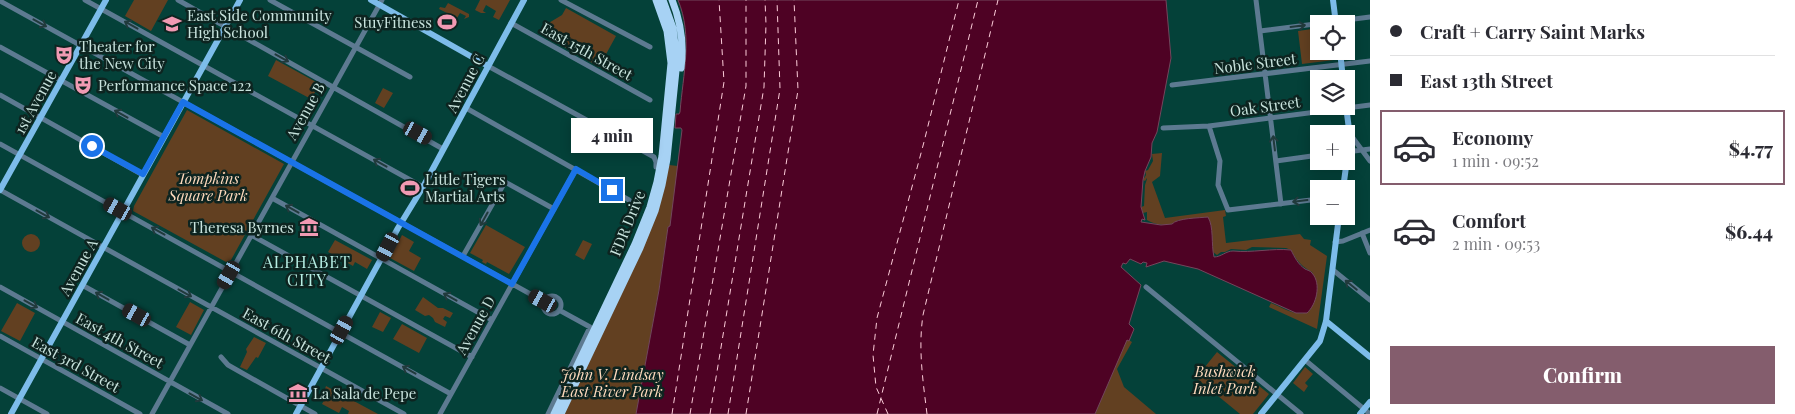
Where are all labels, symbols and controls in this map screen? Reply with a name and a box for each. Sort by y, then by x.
place label: East Side Community High School [187,5,332,42]
sports icon: StuyFitness [436,11,458,33]
place label: StuyFitness [354,12,432,32]
school or university icon: East Side Community High School [161,13,183,35]
map controls [1310,15,1355,225]
button: locate [1310,15,1355,60]
one-way arrow [33,18,48,28]
street label: East 15th Street [538,18,637,85]
text: Craft + Carry Saint Marks [1420,18,1645,44]
one-way arrow [124,20,139,30]
one-way arrow [1289,21,1305,31]
place label: Theater for the New City [79,36,165,73]
theatre icon: Theater for the New City [53,44,75,66]
street label: Noble Street [1213,48,1298,78]
street label: Avenue C [441,50,489,117]
one-way arrow [274,53,288,63]
street label: 1st Avenue [9,67,61,137]
text: East 13th Street [1420,67,1553,93]
button: layers [1310,70,1355,115]
theatre icon: Performance Space 122 [72,74,94,96]
place label: Performance Space 122 [98,75,252,95]
street label: Avenue B [281,79,329,144]
street label: Oak Street [1229,91,1302,121]
one-way arrow [114,108,129,118]
callout: 4 min [571,118,653,152]
car [401,119,434,147]
text: Economy [1452,124,1533,150]
text: 4 min [591,125,633,146]
button: + [1310,125,1355,170]
icon: car [1392,125,1437,170]
route start [81,135,103,157]
text: $4.77 [1729,135,1773,161]
one-way arrow [1269,136,1279,152]
text: 1 min · 09:52 [1452,150,1539,171]
one-way arrow [373,158,388,168]
park label: Tompkins Square Park [167,168,248,205]
place label: Little Tigers Martial Arts [425,169,506,206]
sports icon: Little Tigers Martial Arts [399,177,421,199]
route end [601,179,623,201]
button: − [1310,180,1355,225]
street label: FDR Drive [605,187,649,259]
car [101,195,134,223]
one-way arrow [1292,196,1308,206]
one-way arrow [285,204,300,214]
text: Comfort [1452,207,1526,233]
icon: car [1392,208,1437,253]
one-way arrow [35,209,50,219]
one-way arrow [479,211,489,225]
museum icon: Theresa Byrnes [298,216,320,238]
place label: Theresa Byrnes [190,217,294,237]
text: $6.44 [1725,218,1773,244]
one-way arrow [150,226,165,236]
car [374,230,401,264]
text: 2 min · 09:53 [1452,233,1540,254]
street label: Avenue A [54,234,102,300]
district label: ALPHABET CITY [262,251,351,290]
car [215,258,242,292]
one-way arrow [1345,280,1358,291]
car [526,287,559,315]
one-way arrow [177,288,192,298]
one-way arrow [94,291,109,301]
one-way arrow [443,291,457,301]
street label: Avenue D [450,292,499,359]
one-way arrow [23,300,38,309]
car [120,301,153,329]
street label: East 6th Street [239,302,335,368]
street label: East 4th Street [73,308,168,373]
car [328,313,355,347]
street label: East 3rd Street [28,332,124,397]
button: Confirm [1390,346,1775,404]
park label: Bushwick Inlet Park [1192,361,1257,398]
park label: John V. Lindsay East River Park [560,364,664,401]
one-way arrow [402,365,416,375]
museum icon: La Sala de Pepe [287,382,309,404]
place label: La Sala de Pepe [313,383,416,403]
one-way arrow [189,392,203,402]

